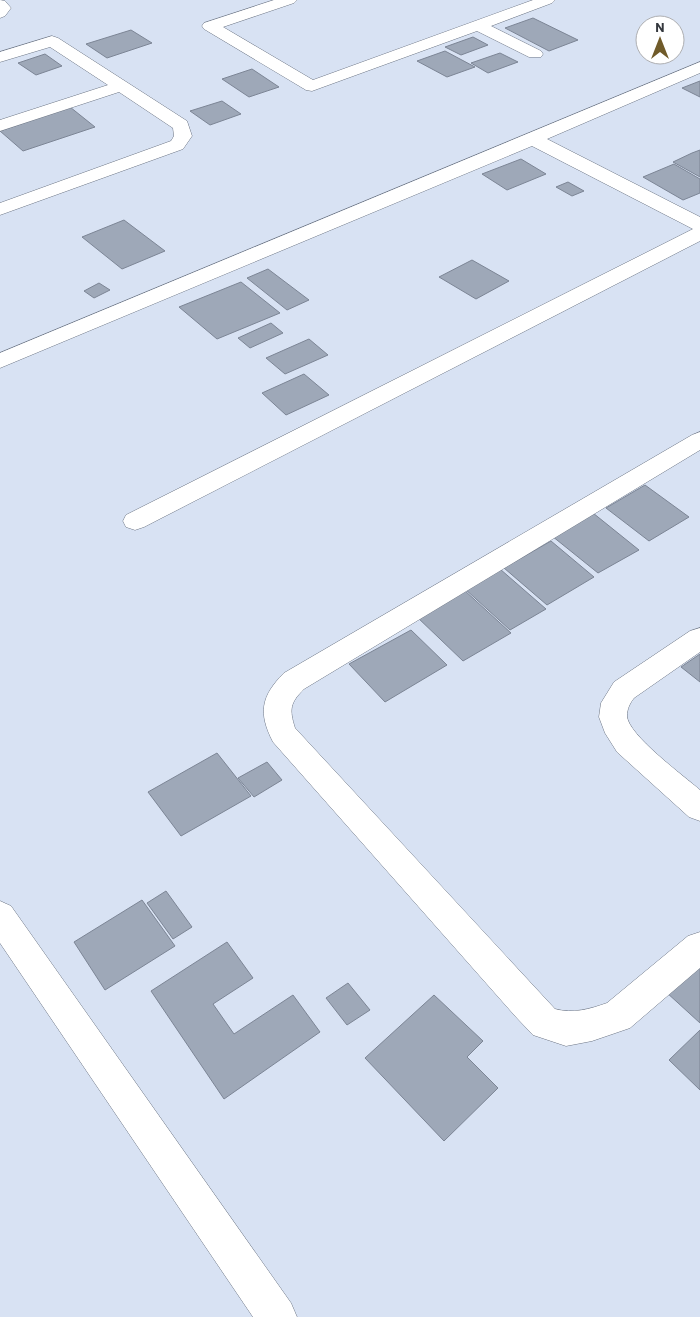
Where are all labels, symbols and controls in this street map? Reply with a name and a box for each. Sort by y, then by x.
north arrow [635,15,685,65]
text: N [655,18,665,35]

